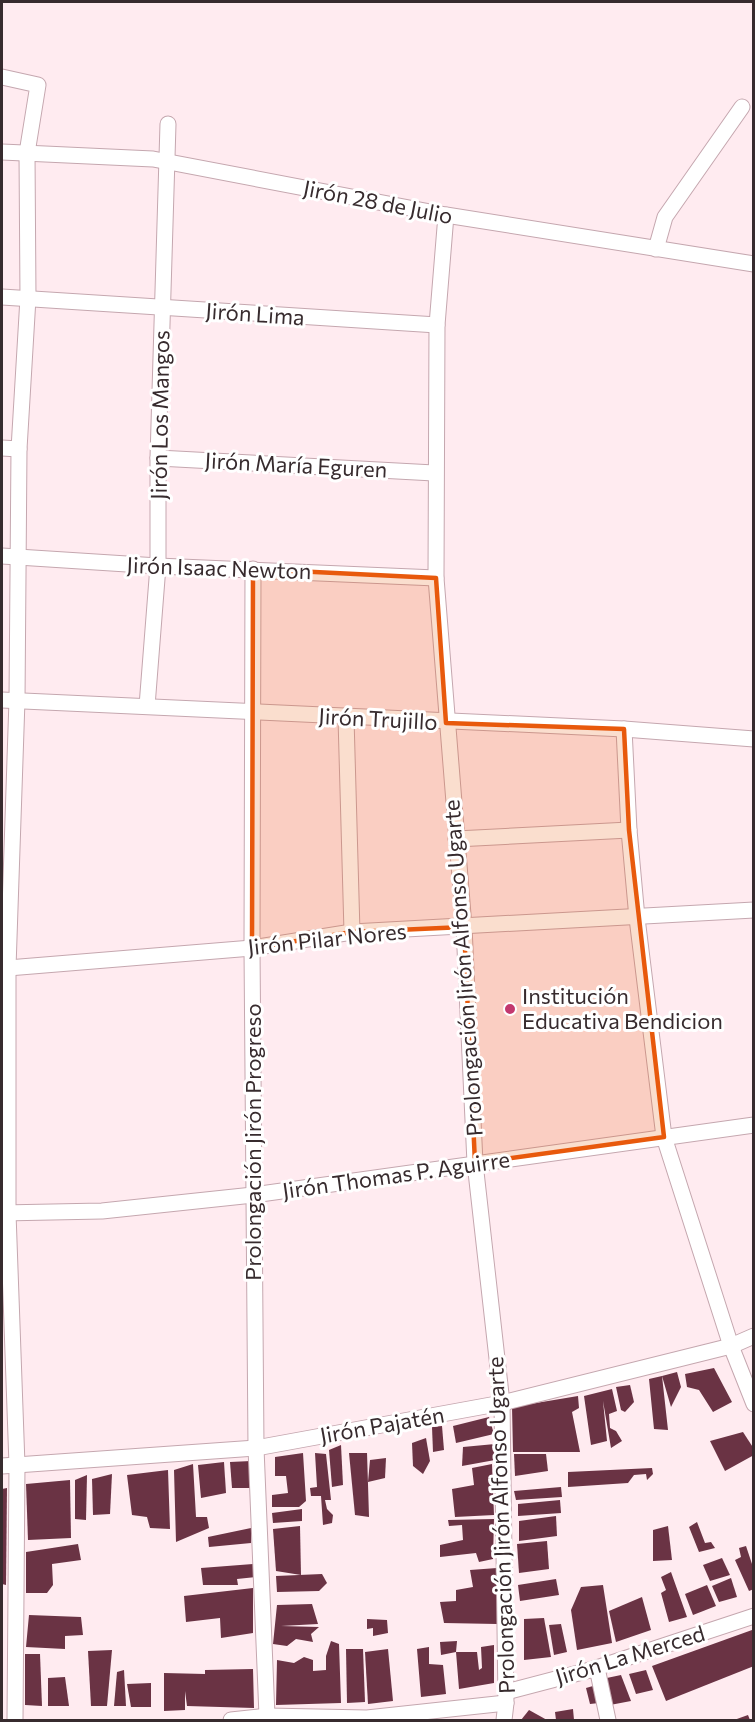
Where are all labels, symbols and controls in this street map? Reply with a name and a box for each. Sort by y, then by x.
street label: Jirón 28 de Julio [301,174,455,229]
street label: Jirón Lima [205,297,306,330]
street label: Jirón Los Mangos [145,330,174,500]
street label: Jirón María Eguren [204,446,388,483]
street label: Jirón Isaac Newton [126,551,312,584]
street label: Jirón Trujillo [318,702,438,735]
street label: Prolongación Jirón Alfonso Ugarte [437,799,488,1137]
street label: Jirón Pilar Nores [246,917,408,960]
place label: Institución Educativa Bendicion [522,982,723,1034]
marker: Institución Educativa Bendicion [503,1002,517,1016]
street label: Prolongación Jirón Progreso [239,1003,266,1281]
street label: Jirón Thomas P. Aguirre [280,1145,511,1204]
street label: Prolongación Jirón Alfonso Ugarte [481,1356,520,1694]
street label: Jirón Pajatén [318,1400,446,1449]
street label: Jirón La Merced [552,1619,708,1690]

